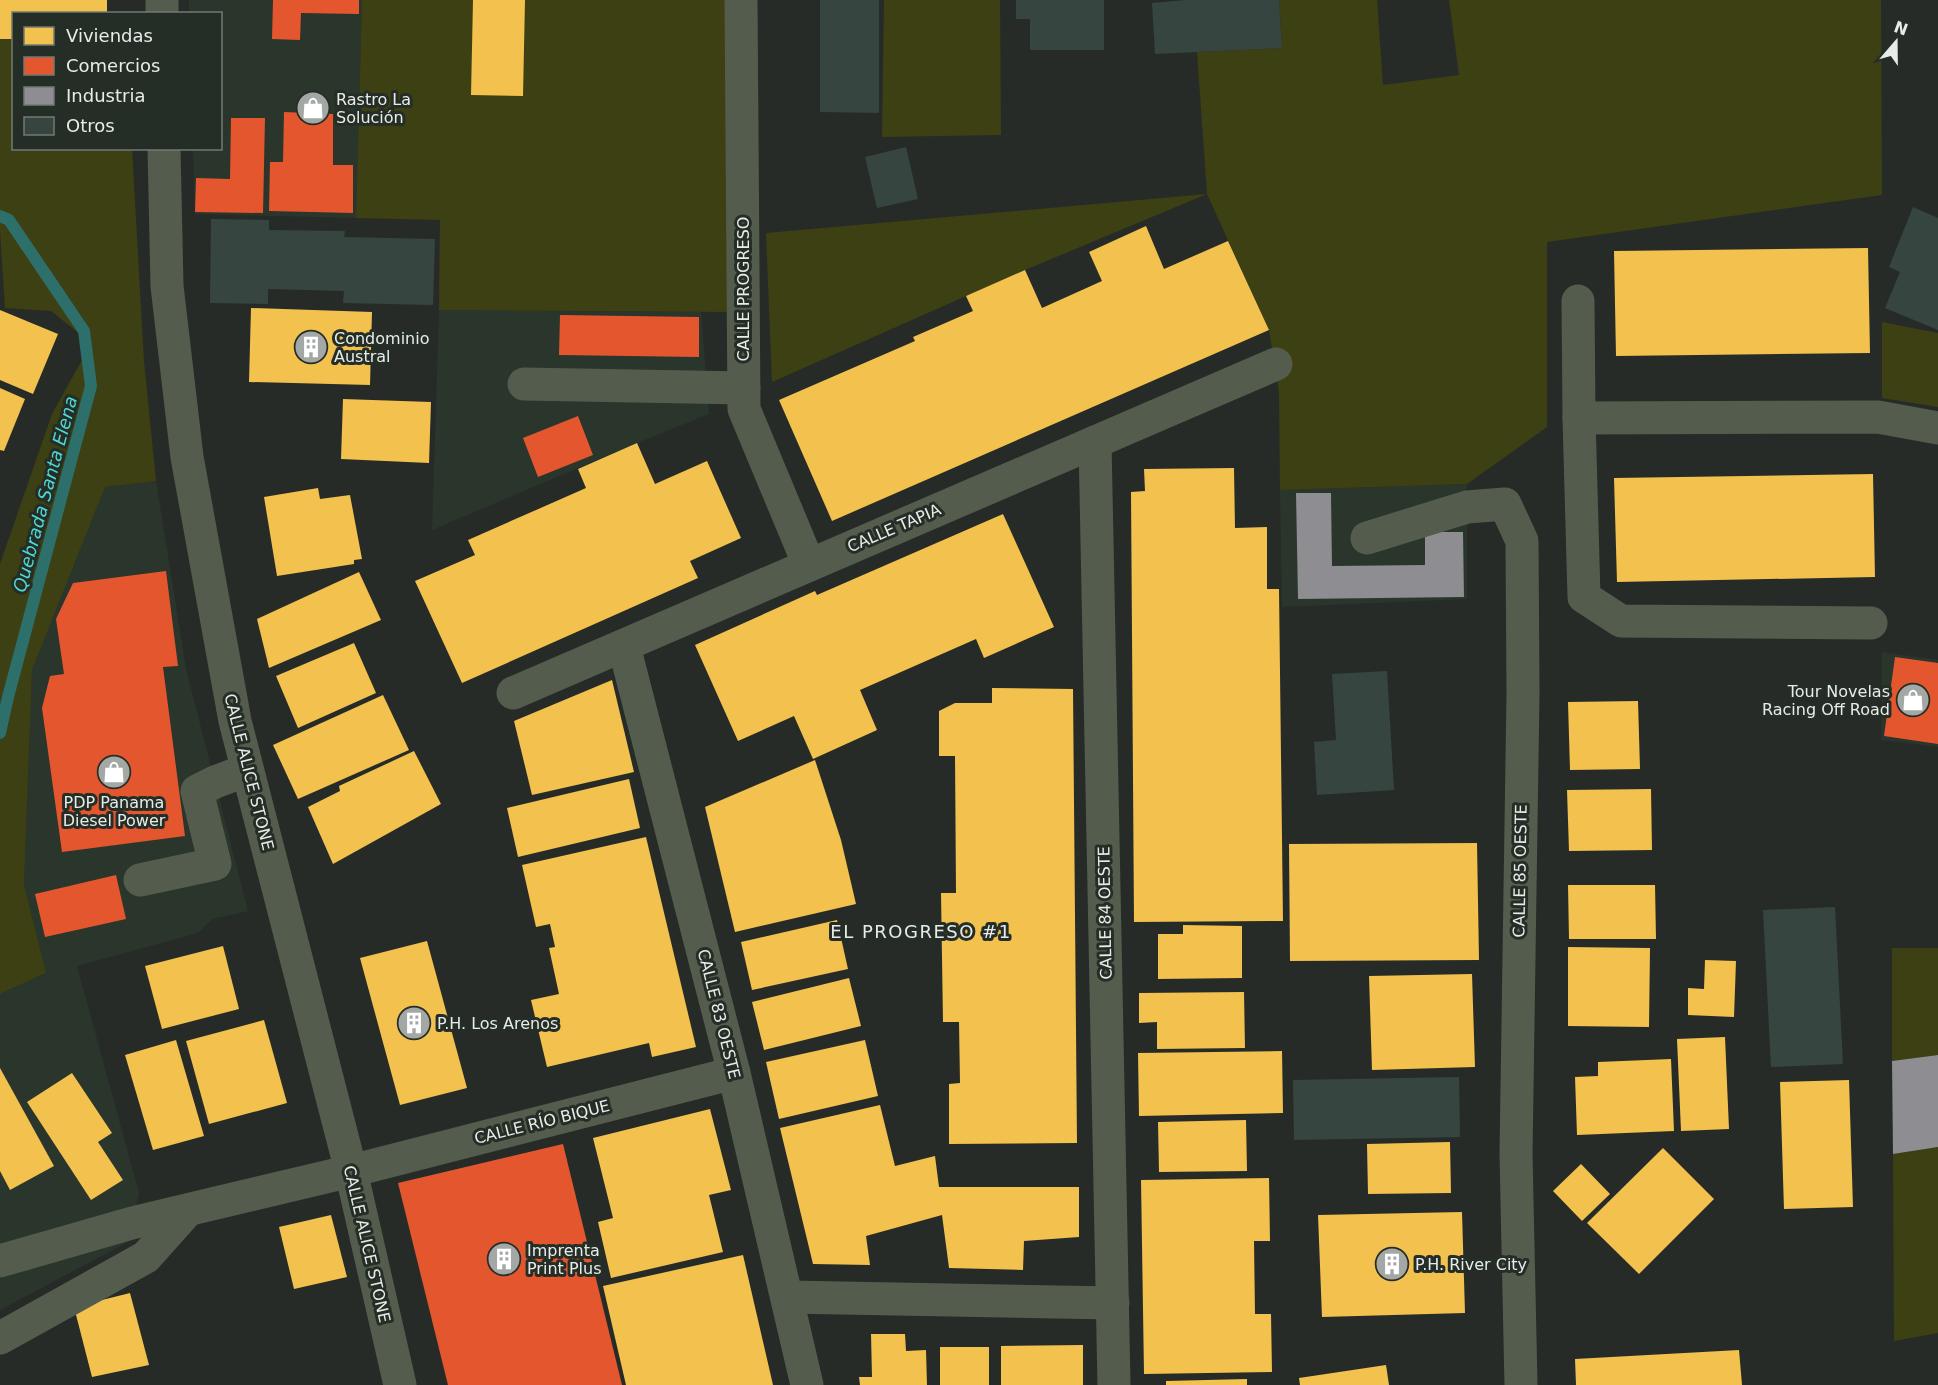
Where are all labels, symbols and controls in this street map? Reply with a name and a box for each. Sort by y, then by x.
legend [12,12,222,150]
north arrow [1866,12,1926,72]
text: N [1891,17,1911,40]
text: Viviendas [66,25,153,46]
text: Comercios [66,55,160,76]
text: Industria [66,85,145,106]
shop icon: Rastro La Solución [295,90,331,126]
place label: Rastro La Solución [336,90,411,127]
text: Otros [66,115,115,136]
street label: CALLE PROGRESO [734,217,753,361]
building icon: Condominio Austral [293,329,329,365]
place label: Condominio Austral [334,329,429,366]
water label: Quebrada Santa Elena [9,394,81,594]
street label: CALLE TAPIA [844,500,944,556]
place label: Tour Novelas Racing Off Road [1762,682,1890,719]
shop icon: Tour Novelas Racing Off Road [1895,682,1931,718]
street label: CALLE ALICE STONE [220,692,278,852]
shop icon: PDP Panama Diesel Power [96,754,132,790]
place label: PDP Panama Diesel Power [63,793,166,830]
street label: CALLE 85 OESTE [1509,804,1531,938]
street label: CALLE 84 OESTE [1094,846,1116,980]
district label: EL PROGRESO #1 [830,921,1012,942]
street label: CALLE 83 OESTE [694,947,744,1081]
building icon: P.H. Los Arenos [396,1005,432,1041]
place label: P.H. Los Arenos [437,1014,558,1033]
street label: CALLE RÍO BIQUE [472,1096,612,1148]
street label: CALLE ALICE STONE [340,1164,394,1324]
building icon: Imprenta Print Plus [486,1241,522,1277]
place label: Imprenta Print Plus [527,1241,601,1278]
building icon: P.H. River City [1374,1246,1410,1282]
place label: P.H. River City [1415,1255,1527,1274]

